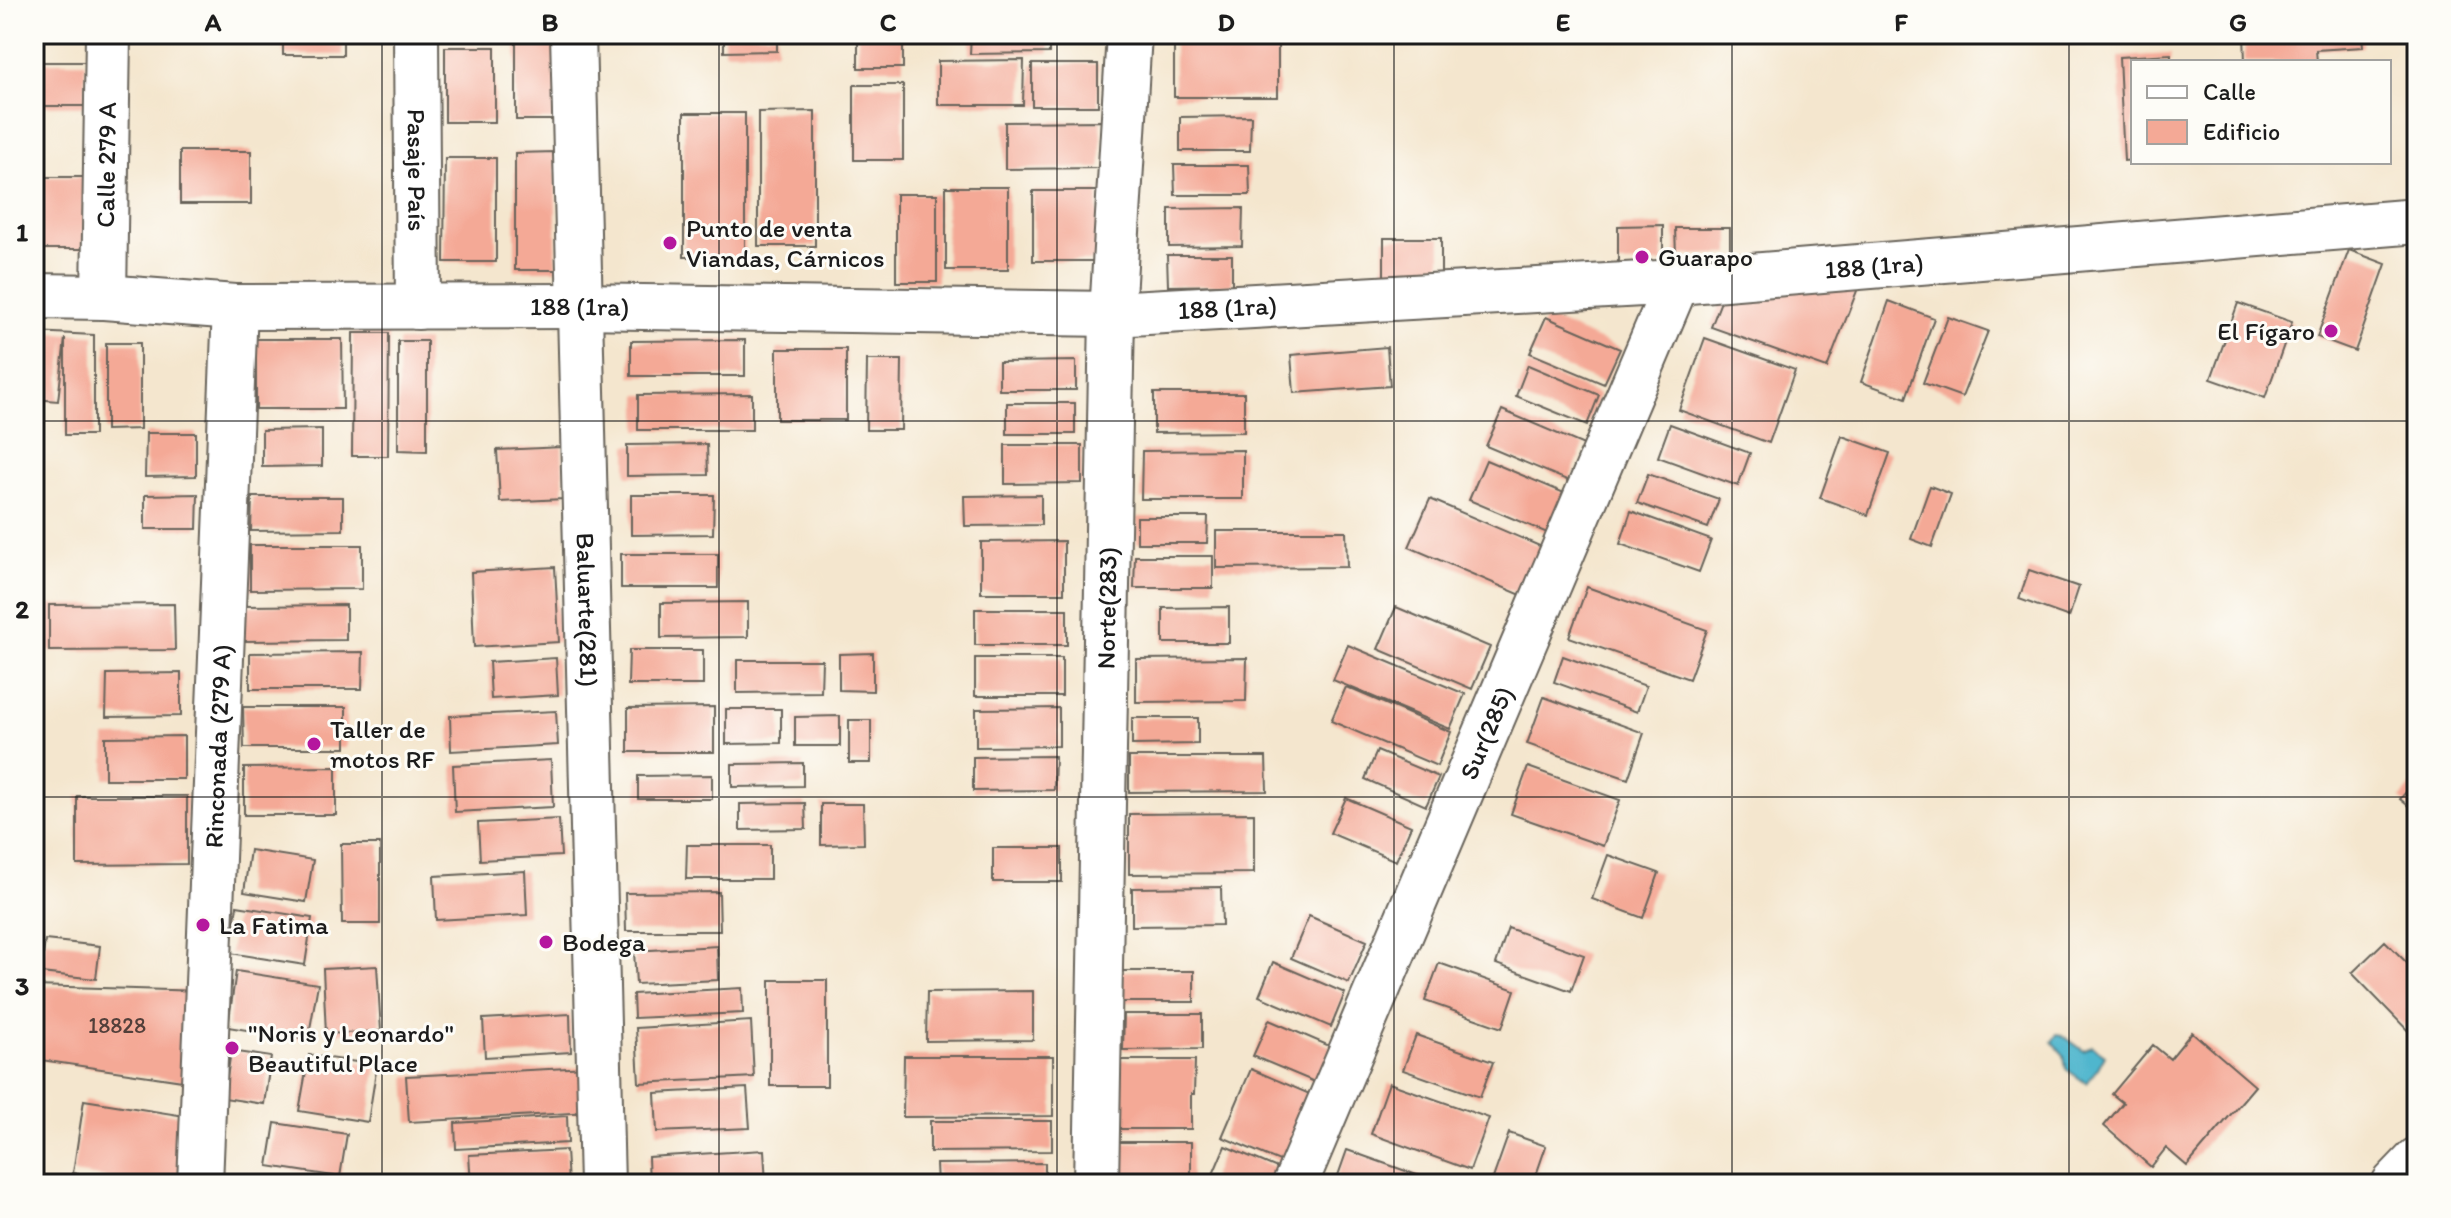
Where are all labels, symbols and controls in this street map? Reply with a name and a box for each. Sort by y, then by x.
text: A [204,6,222,38]
text: B [542,6,559,38]
text: C [880,6,897,38]
text: D [1217,6,1235,38]
text: E [1556,6,1570,38]
text: F [1894,6,1908,38]
text: G [2229,6,2247,38]
legend [2131,60,2391,164]
text: Calle [2203,77,2256,106]
street label: Calle 279 A [89,101,123,228]
street label: Pasaje País [401,109,433,231]
text: Edificio [2203,117,2280,146]
place label: Punto de venta Viandas, Cárnicos [686,212,885,274]
text: 1 [16,216,28,248]
marker: Punto de venta Viandas, Cárnicos [661,234,679,252]
place label: Guarapo [1658,241,1753,273]
street label: 188 (1ra) [1823,246,1925,286]
marker: Guarapo [1633,248,1651,266]
street label: 188 (1ra) [1177,289,1278,326]
street label: 188 (1ra) [530,290,630,323]
place label: El Fígaro [2217,315,2315,347]
marker: El Fígaro [2322,322,2340,340]
street label: Baluarte(281) [570,532,605,687]
street label: Norte(283) [1089,547,1124,670]
text: 2 [15,593,29,625]
street label: Rinconada (279 A) [197,644,238,849]
street label: Sur(285) [1452,681,1520,784]
place label: Taller de motos RF [330,713,435,775]
marker: Taller de motos RF [305,735,323,753]
place label: La Fatima [219,909,329,941]
marker: La Fatima [194,916,212,934]
place label: Bodega [562,926,646,958]
marker: Bodega [537,933,555,951]
text: 3 [15,970,29,1002]
house number: 18828 [88,1012,146,1039]
place label: "Noris y Leonardo" Beautiful Place [248,1017,454,1079]
marker: "Noris y Leonardo" Beautiful Place [223,1039,241,1057]

